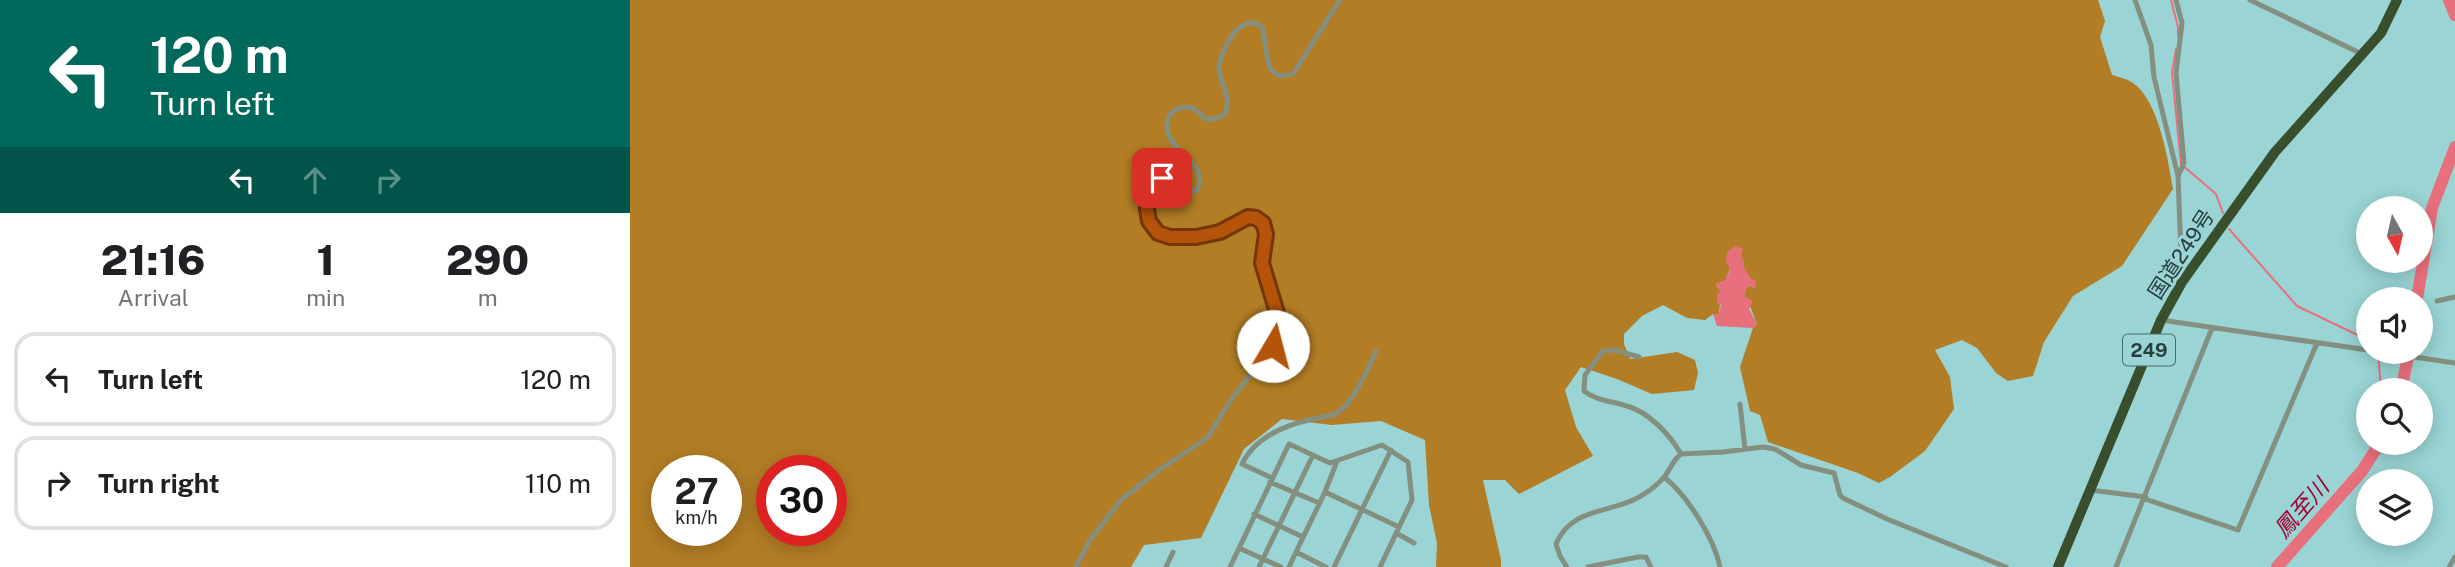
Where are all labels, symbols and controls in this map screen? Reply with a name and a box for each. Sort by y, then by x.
text: 120 m [150,26,289,84]
icon: left [35,28,126,119]
text: Turn left [150,85,275,122]
pin [1132,148,1192,208]
icon: arrive [1143,159,1181,197]
icon: left [223,161,261,199]
icon: ahead [296,161,334,199]
icon: right [369,161,407,199]
north arrow [2356,196,2432,273]
map controls [2356,196,2433,546]
street label: 国道249号 [2143,204,2219,304]
text: 21:16 [101,235,206,284]
text: 1 [317,235,335,284]
text: 290 [446,235,529,284]
text: Arrival [118,284,189,311]
text: min [306,284,345,311]
text: m [478,284,498,311]
button: sound [2356,287,2433,364]
position arrow [1236,309,1310,383]
road number: 249 [2123,334,2175,366]
icon: left [39,360,77,398]
text: Turn left [98,364,203,395]
text: 120 m [520,364,591,395]
button: search [2356,378,2433,455]
speed limit sign: 30 [756,455,847,546]
icon: right [39,464,77,502]
text: Turn right [98,468,220,499]
text: 110 m [525,468,591,499]
button: layers [2356,469,2433,546]
text: 27 [674,471,719,512]
water label: 鳳至川 [2268,471,2336,543]
text: km/h [675,507,718,528]

